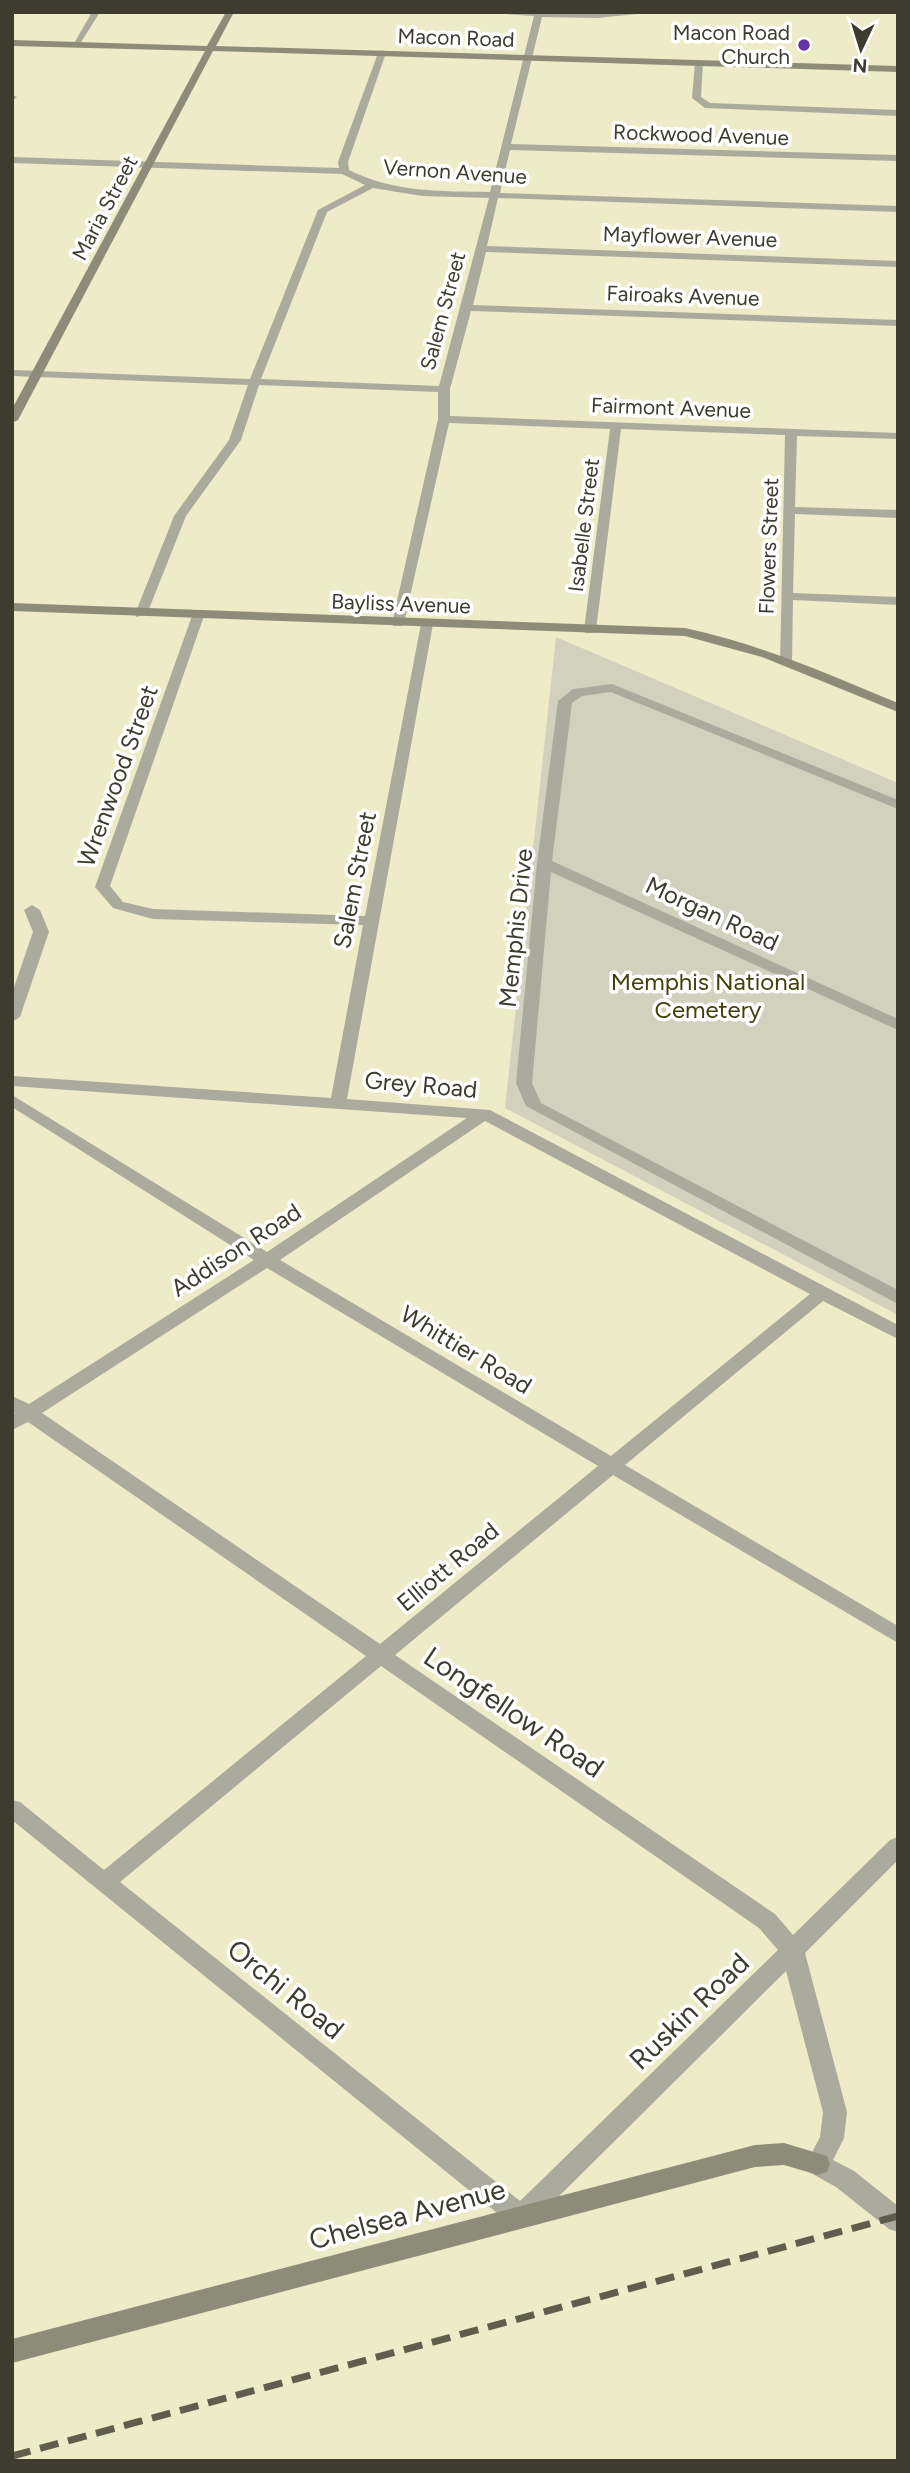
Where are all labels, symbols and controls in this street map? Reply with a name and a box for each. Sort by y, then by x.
north arrow [826,14,896,84]
place label: Macon Road Church [673,20,790,69]
street label: Macon Road [397,23,515,52]
marker: Macon Road Church [796,37,812,53]
text: N [852,53,868,77]
street label: Rockwood Avenue [613,119,789,150]
street label: Maria Street [66,151,143,264]
street label: Vernon Avenue [382,154,528,189]
street label: Mayflower Avenue [602,221,778,252]
street label: Salem Street [415,249,470,373]
street label: Fairoaks Avenue [606,280,760,311]
street label: Fairmont Avenue [591,392,751,423]
street label: Isabelle Street [563,457,604,593]
street label: Flowers Street [754,477,783,615]
street label: Bayliss Avenue [331,589,471,618]
street label: Wrenwood Street [71,681,164,871]
street label: Salem Street [327,809,382,951]
street label: Memphis Drive [493,847,538,1009]
street label: Morgan Road [641,870,783,957]
park label: Memphis National Cemetery [611,967,805,1024]
street label: Grey Road [364,1065,479,1104]
street label: Addison Road [165,1197,306,1302]
street label: Whittier Road [395,1299,537,1400]
street label: Elliott Road [391,1516,504,1617]
street label: Longfellow Road [417,1639,611,1785]
street label: Orchi Road [221,1932,351,2046]
street label: Ruskin Road [622,1946,756,2076]
street label: Chelsea Avenue [305,2172,509,2256]

